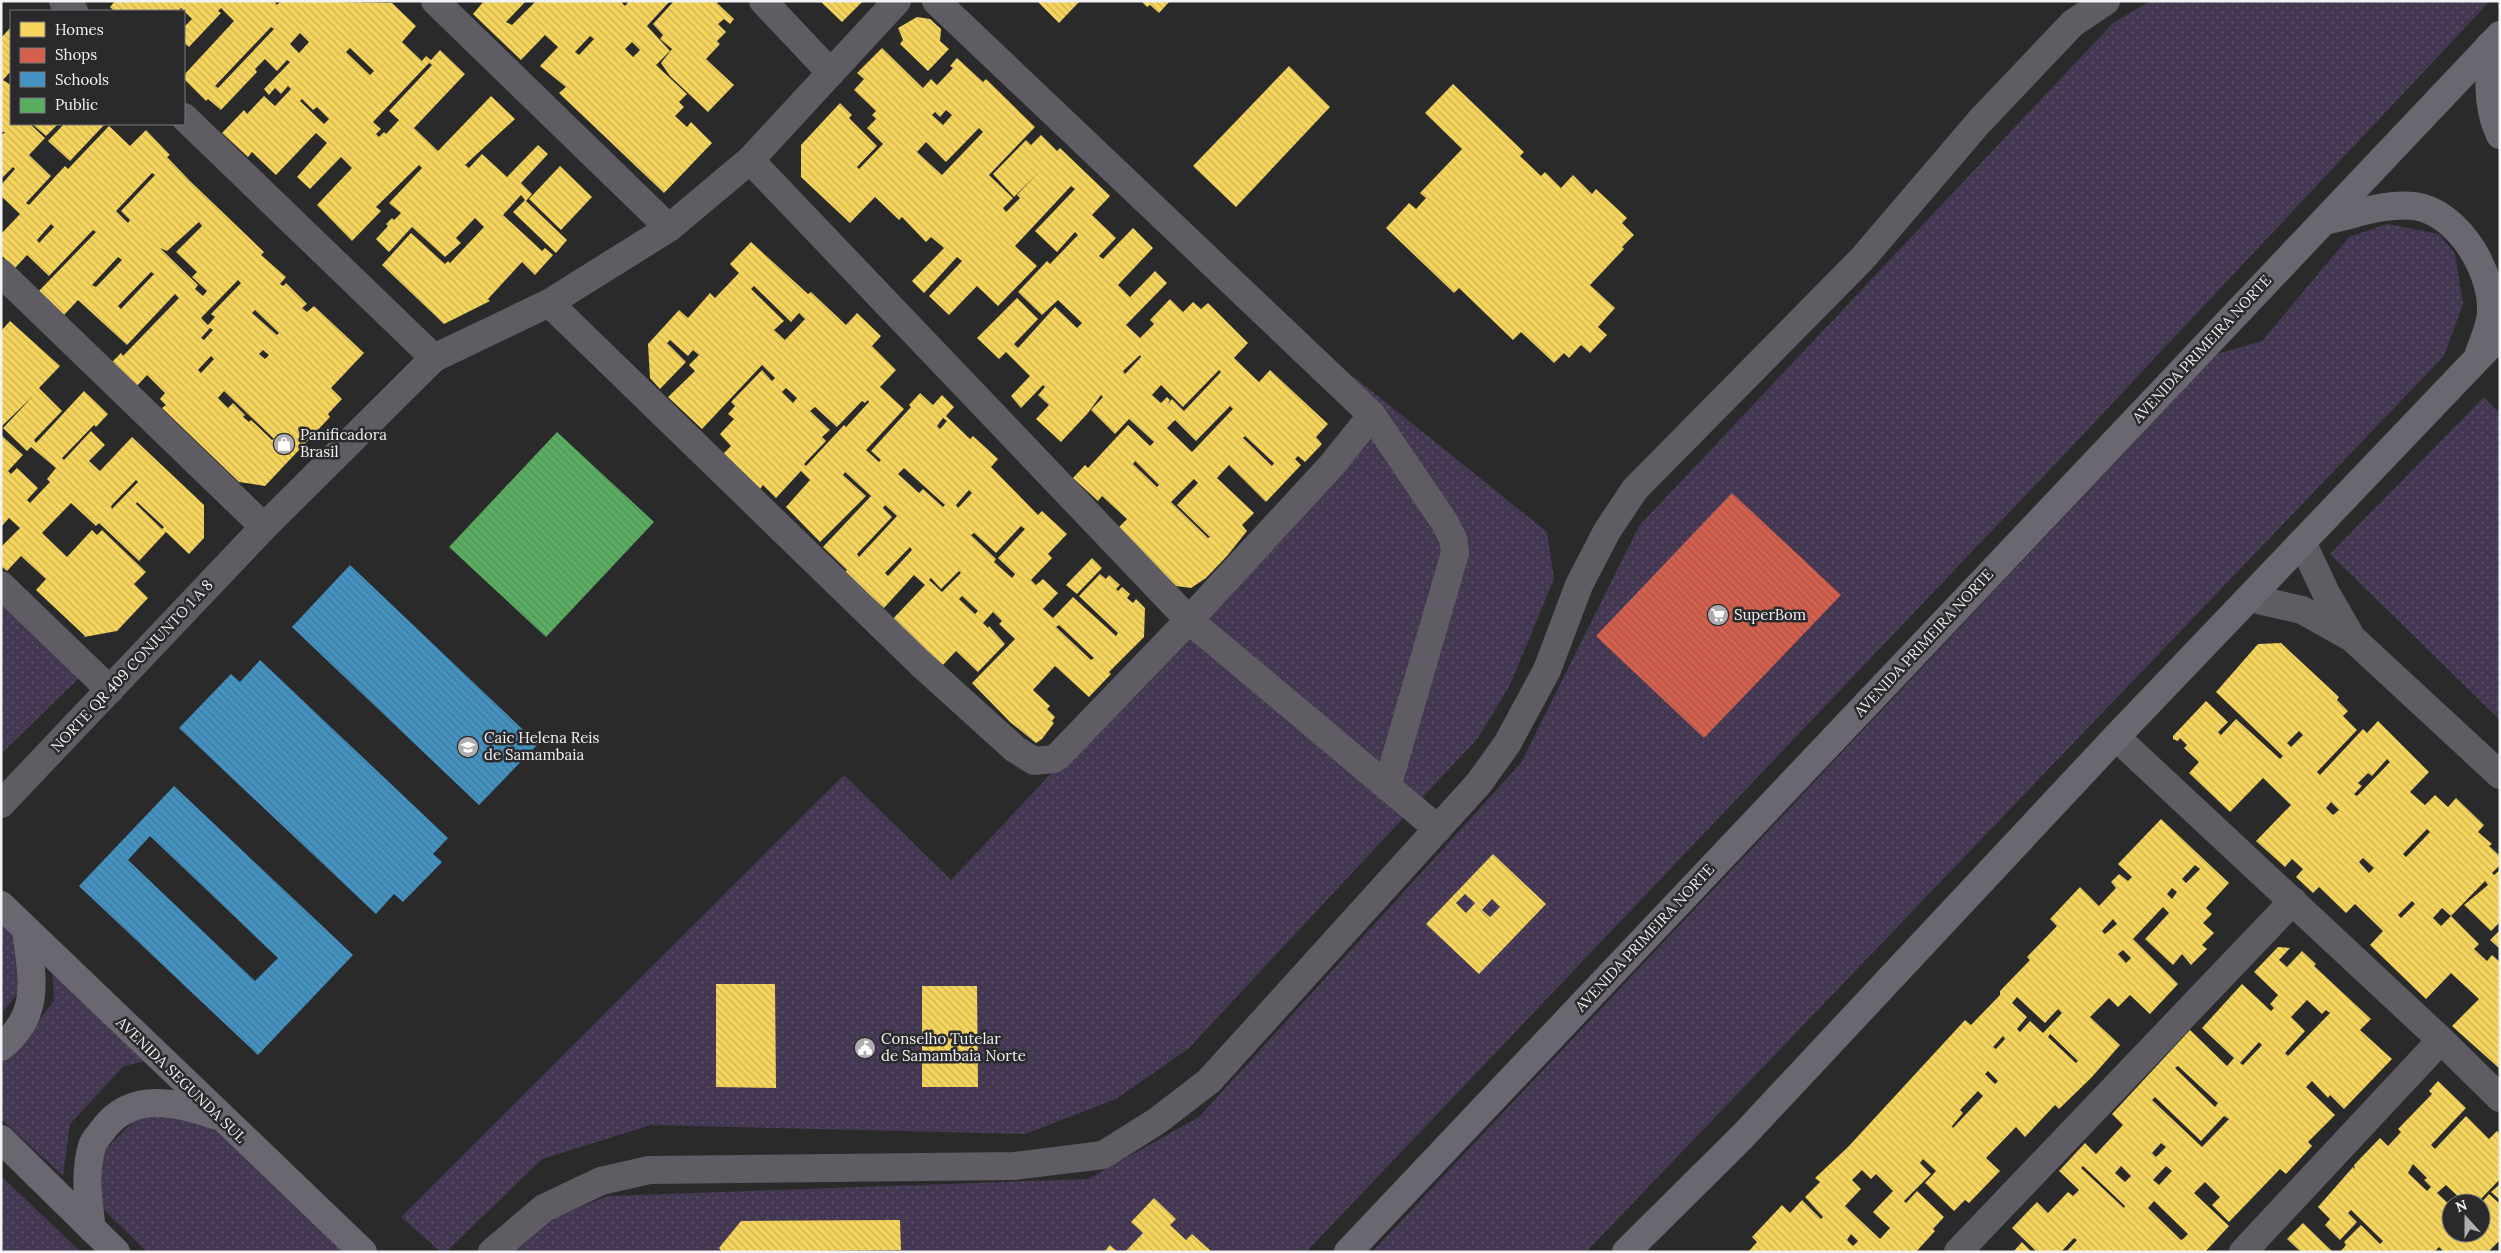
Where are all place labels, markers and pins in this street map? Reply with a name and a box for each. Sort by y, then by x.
place label: Panificadora Brasil [300,425,387,461]
shop icon: Panificadora Brasil [272,432,296,456]
supermarket icon: SuperBom [1706,603,1730,627]
place label: SuperBom [1734,605,1806,624]
place label: Caic Helena Reis de Samambaia [484,728,600,764]
school or university icon: Caic Helena Reis de Samambaia [456,735,480,759]
place label: Conselho Tutelar de Samambaia Norte [881,1029,1026,1065]
public building icon: Conselho Tutelar de Samambaia Norte [853,1036,877,1060]

